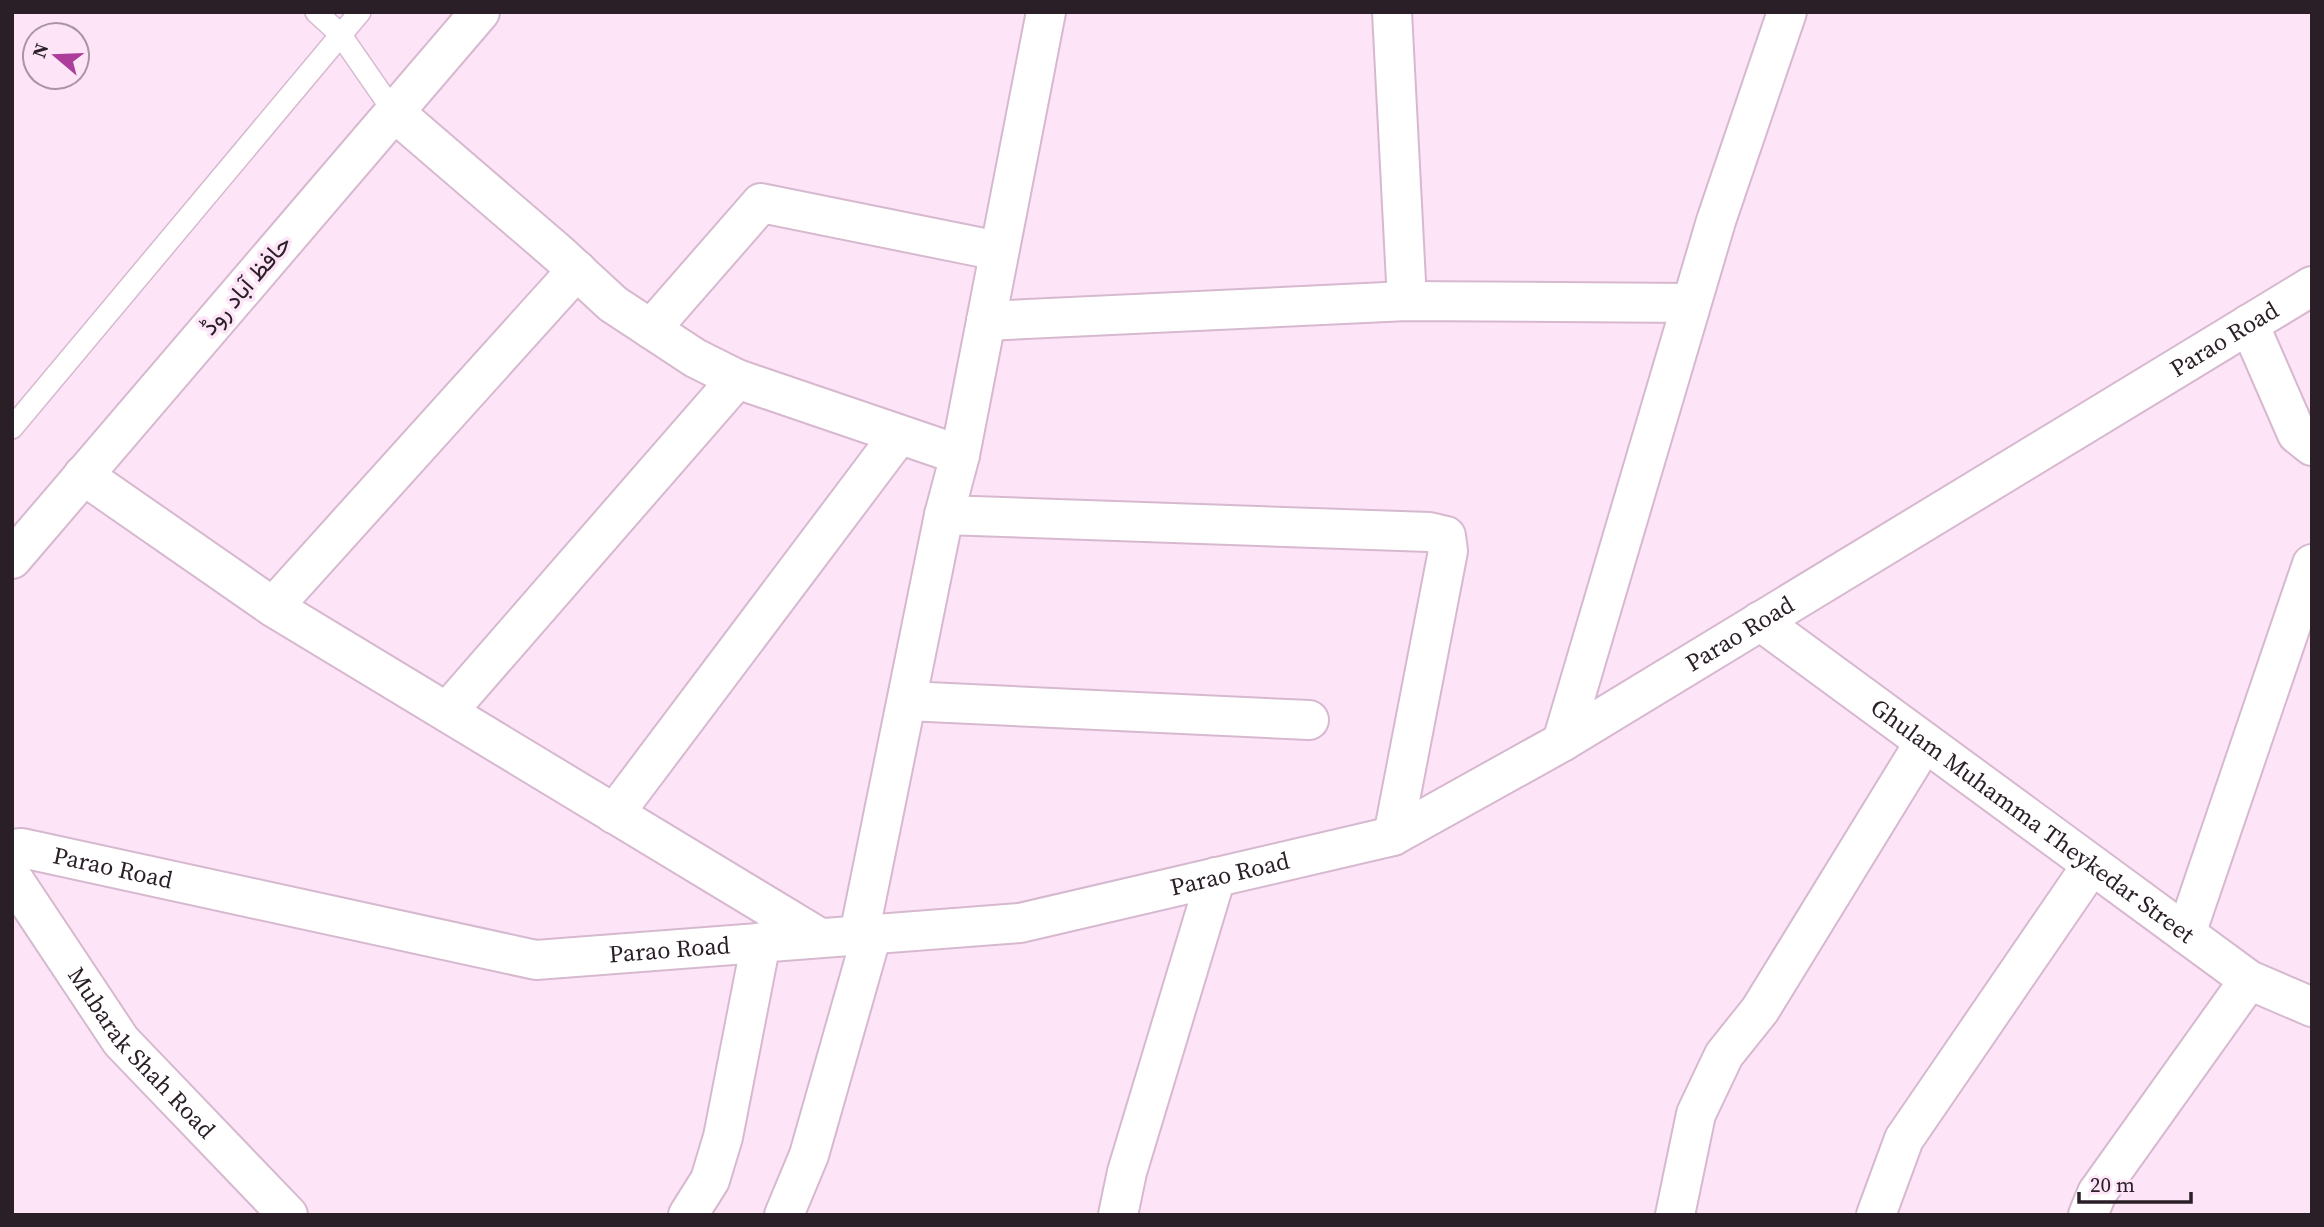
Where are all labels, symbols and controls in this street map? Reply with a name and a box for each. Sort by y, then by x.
north arrow [21,21,91,91]
text: N [25,40,55,61]
street label: حافظ آباد روڈ [193,227,299,342]
street label: Parao Road [2164,293,2285,385]
street label: Parao Road [1679,588,1800,679]
street label: Ghulam Muhamma Theykedar Street [1864,691,2202,951]
street label: Parao Road [50,838,176,896]
street label: Parao Road [1167,844,1293,903]
street label: Parao Road [608,928,732,970]
street label: Mubarak Shah Road [60,960,223,1146]
scale bar [2079,1160,2191,1204]
text: 20 m [2090,1170,2135,1199]

